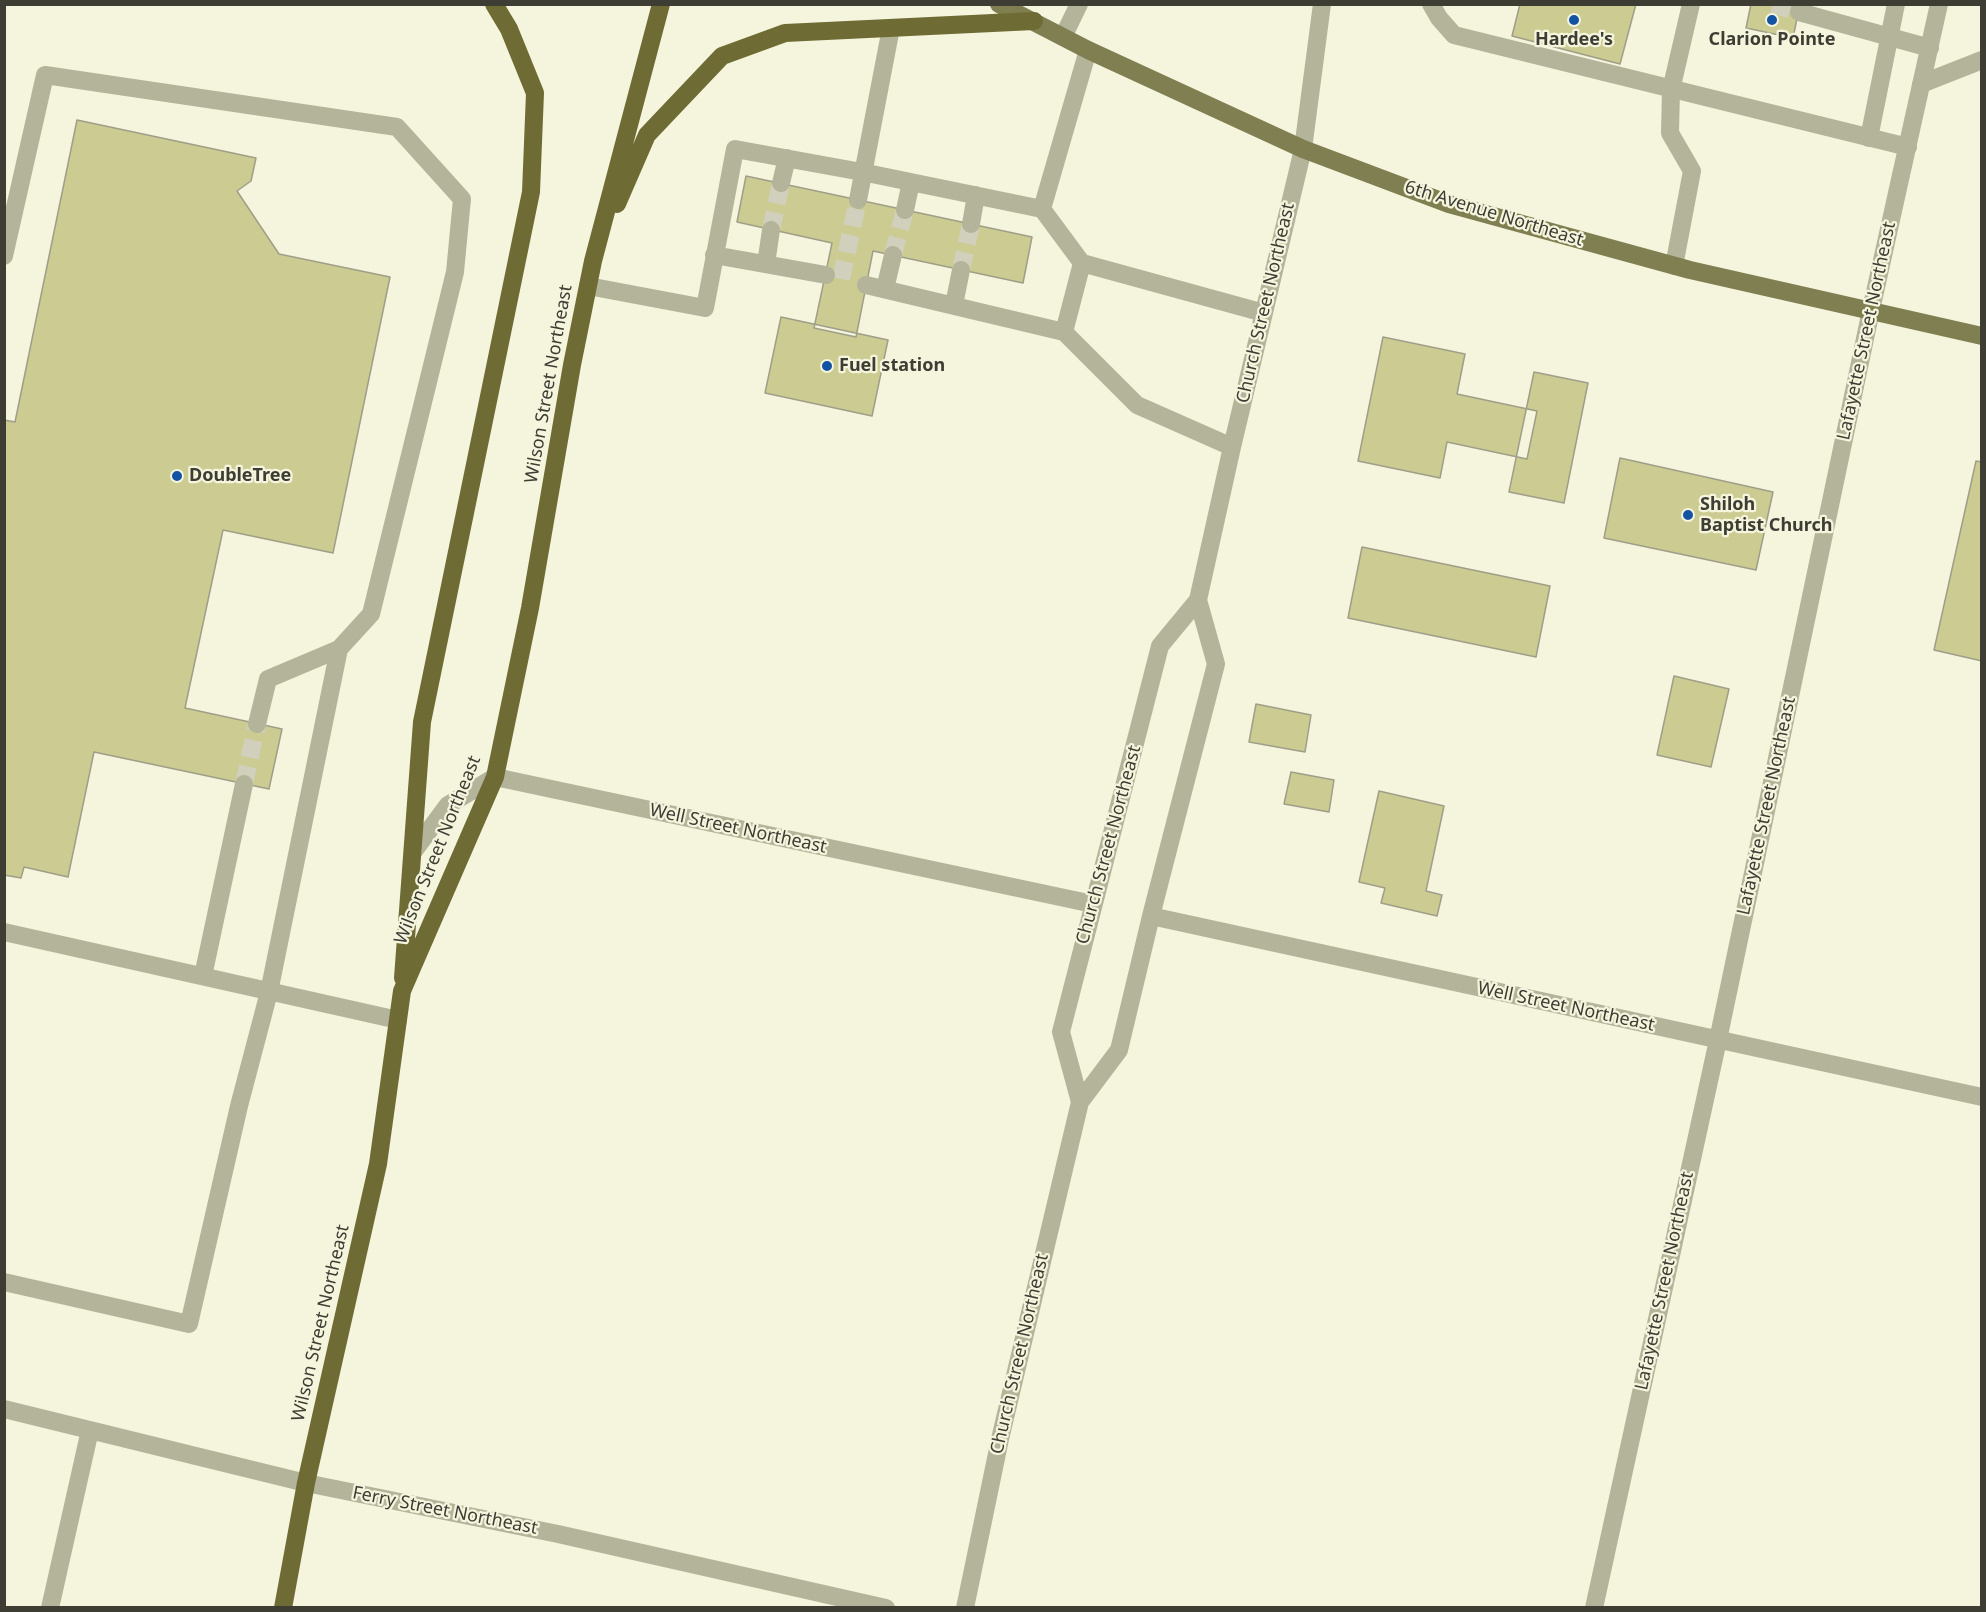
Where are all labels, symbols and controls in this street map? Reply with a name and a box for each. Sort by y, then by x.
marker: Hardee's [1567,13,1581,27]
marker: Clarion Pointe [1765,13,1779,27]
place label: Hardee's [1535,29,1613,51]
place label: Clarion Pointe [1709,29,1835,51]
street label: 6th Avenue Northeast [1402,177,1586,251]
street label: Church Street Northeast [1232,201,1300,405]
street label: Lafayette Street Northeast [1833,220,1901,442]
street label: Wilson Street Northeast [521,283,577,485]
place label: Fuel station [839,355,945,377]
marker: Fuel station [820,359,834,373]
place label: DoubleTree [189,465,291,487]
marker: DoubleTree [170,469,184,483]
place label: Shiloh Baptist Church [1700,494,1832,536]
marker: Shiloh Baptist Church [1681,508,1695,522]
street label: Lafayette Street Northeast [1733,695,1801,917]
street label: Church Street Northeast [1072,743,1146,947]
street label: Wilson Street Northeast [390,753,486,947]
street label: Well Street Northeast [648,800,828,858]
street label: Well Street Northeast [1476,978,1656,1036]
street label: Lafayette Street Northeast [1631,1170,1699,1392]
street label: Wilson Street Northeast [288,1223,354,1423]
street label: Church Street Northeast [986,1252,1054,1456]
street label: Ferry Street Northeast [351,1482,539,1540]

